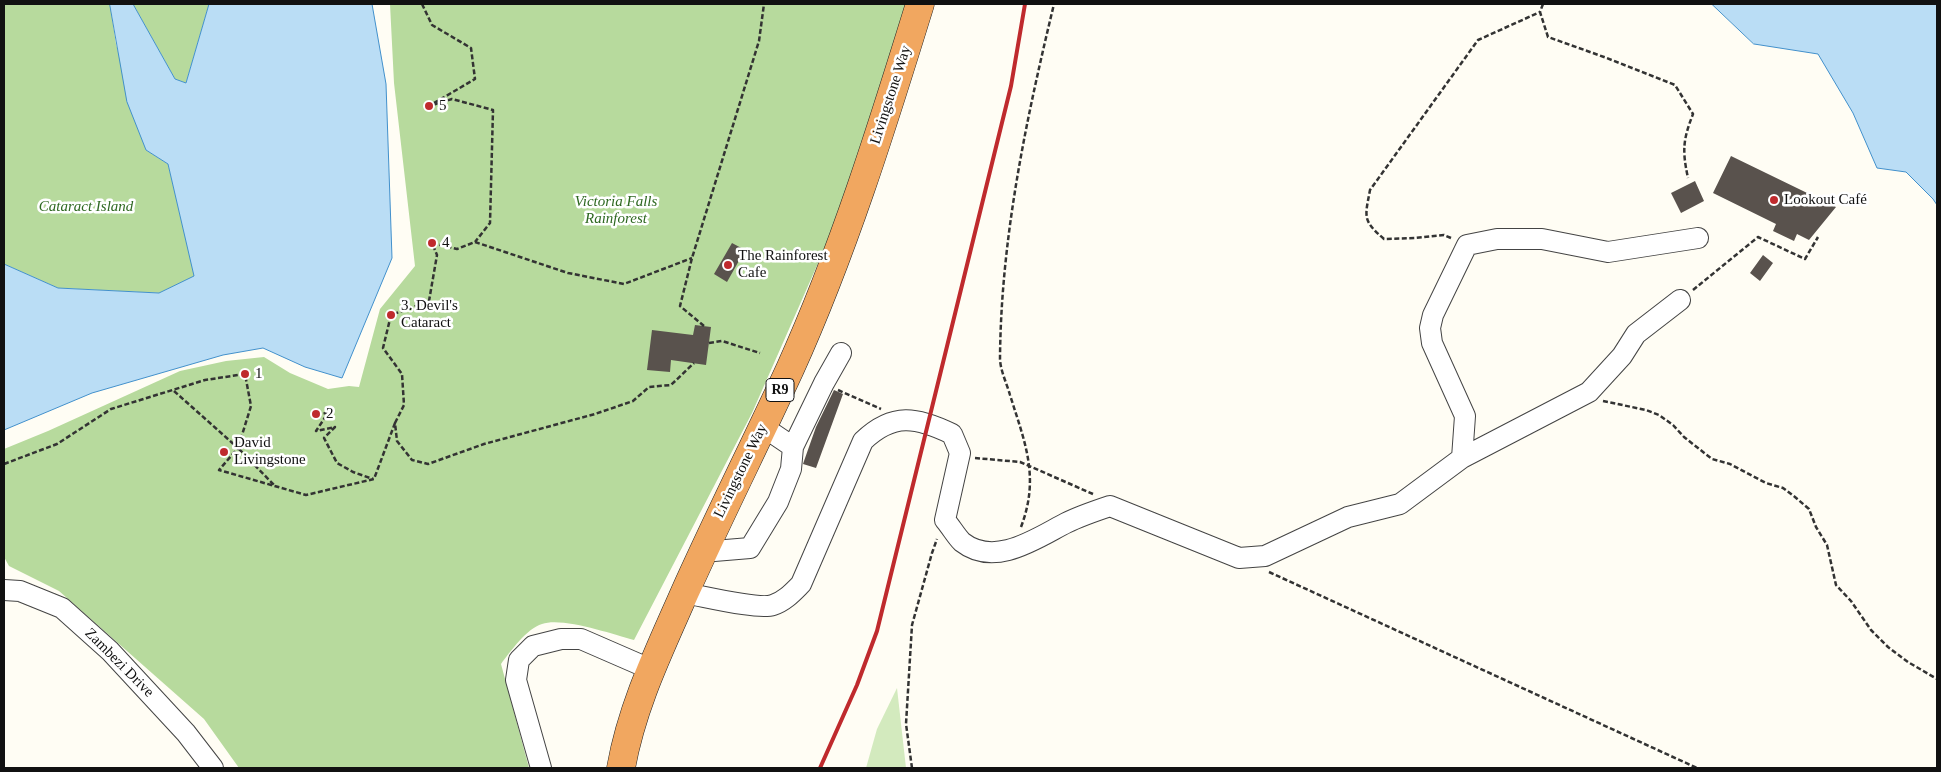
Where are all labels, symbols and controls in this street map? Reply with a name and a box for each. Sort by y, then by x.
street label: Livingstone Way [867,43,915,147]
place label: 5 [439,97,446,115]
marker: 5 [423,100,435,112]
place label: Lookout Café [1784,191,1867,209]
park label: Victoria Falls Rainforest [575,193,657,228]
marker: Lookout Café [1768,194,1780,206]
park label: Cataract Island [39,198,133,216]
place label: 4 [442,234,450,252]
marker: 4 [426,237,438,249]
place label: The Rainforest Cafe [738,247,828,282]
marker: The Rainforest Cafe [722,259,734,271]
place label: 3. Devil's Cataract [401,297,458,332]
marker: 3. Devil's Cataract [385,309,397,321]
place label: 1 [255,365,262,383]
marker: 1 [239,368,251,380]
road number: R9 [766,378,794,402]
place label: 2 [326,405,334,423]
marker: 2 [310,408,322,420]
street label: Livingstone Way [710,421,772,521]
place label: David Livingstone [234,434,306,469]
marker: David Livingstone [218,446,230,458]
street label: Zambezi Drive [81,625,157,701]

